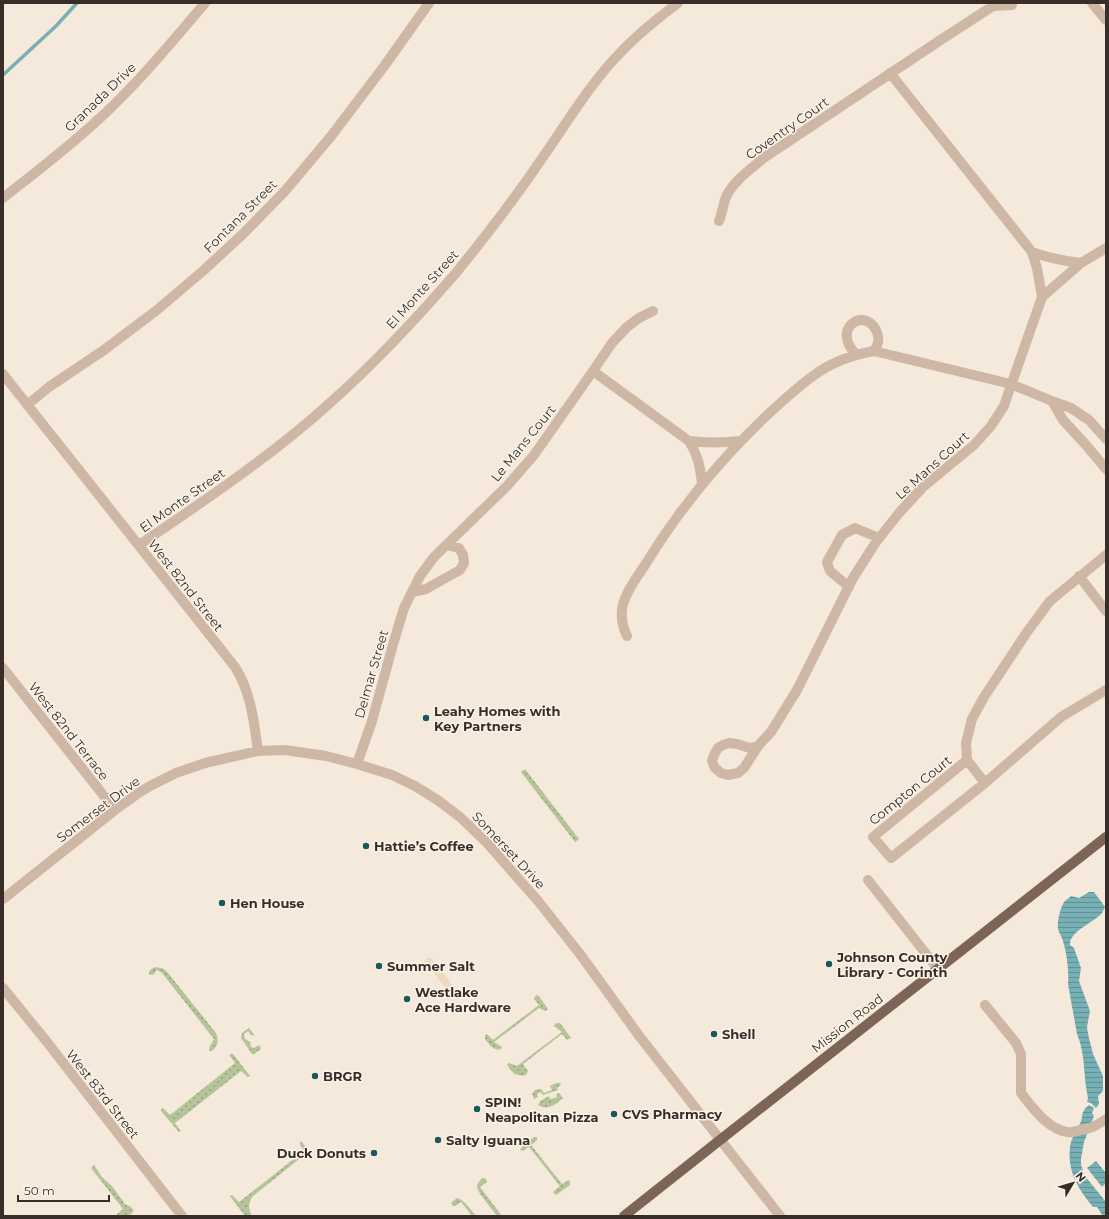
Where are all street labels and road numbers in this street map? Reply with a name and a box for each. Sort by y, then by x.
street label: Granada Drive [61,59,139,135]
street label: Coventry Court [742,93,832,163]
street label: Fontana Street [200,176,280,256]
street label: El Monte Street [382,246,462,332]
street label: Le Mans Court [487,401,559,485]
street label: Le Mans Court [892,428,972,502]
street label: El Monte Street [136,465,228,535]
street label: West 82nd Street [145,536,227,634]
street label: Delmar Street [351,628,391,720]
street label: West 82nd Terrace [26,679,112,783]
street label: Compton Court [866,752,954,828]
street label: Somerset Drive [53,772,143,845]
street label: Somerset Drive [469,808,549,892]
street label: Mission Road [808,990,886,1056]
street label: West 83rd Street [63,1046,143,1142]

